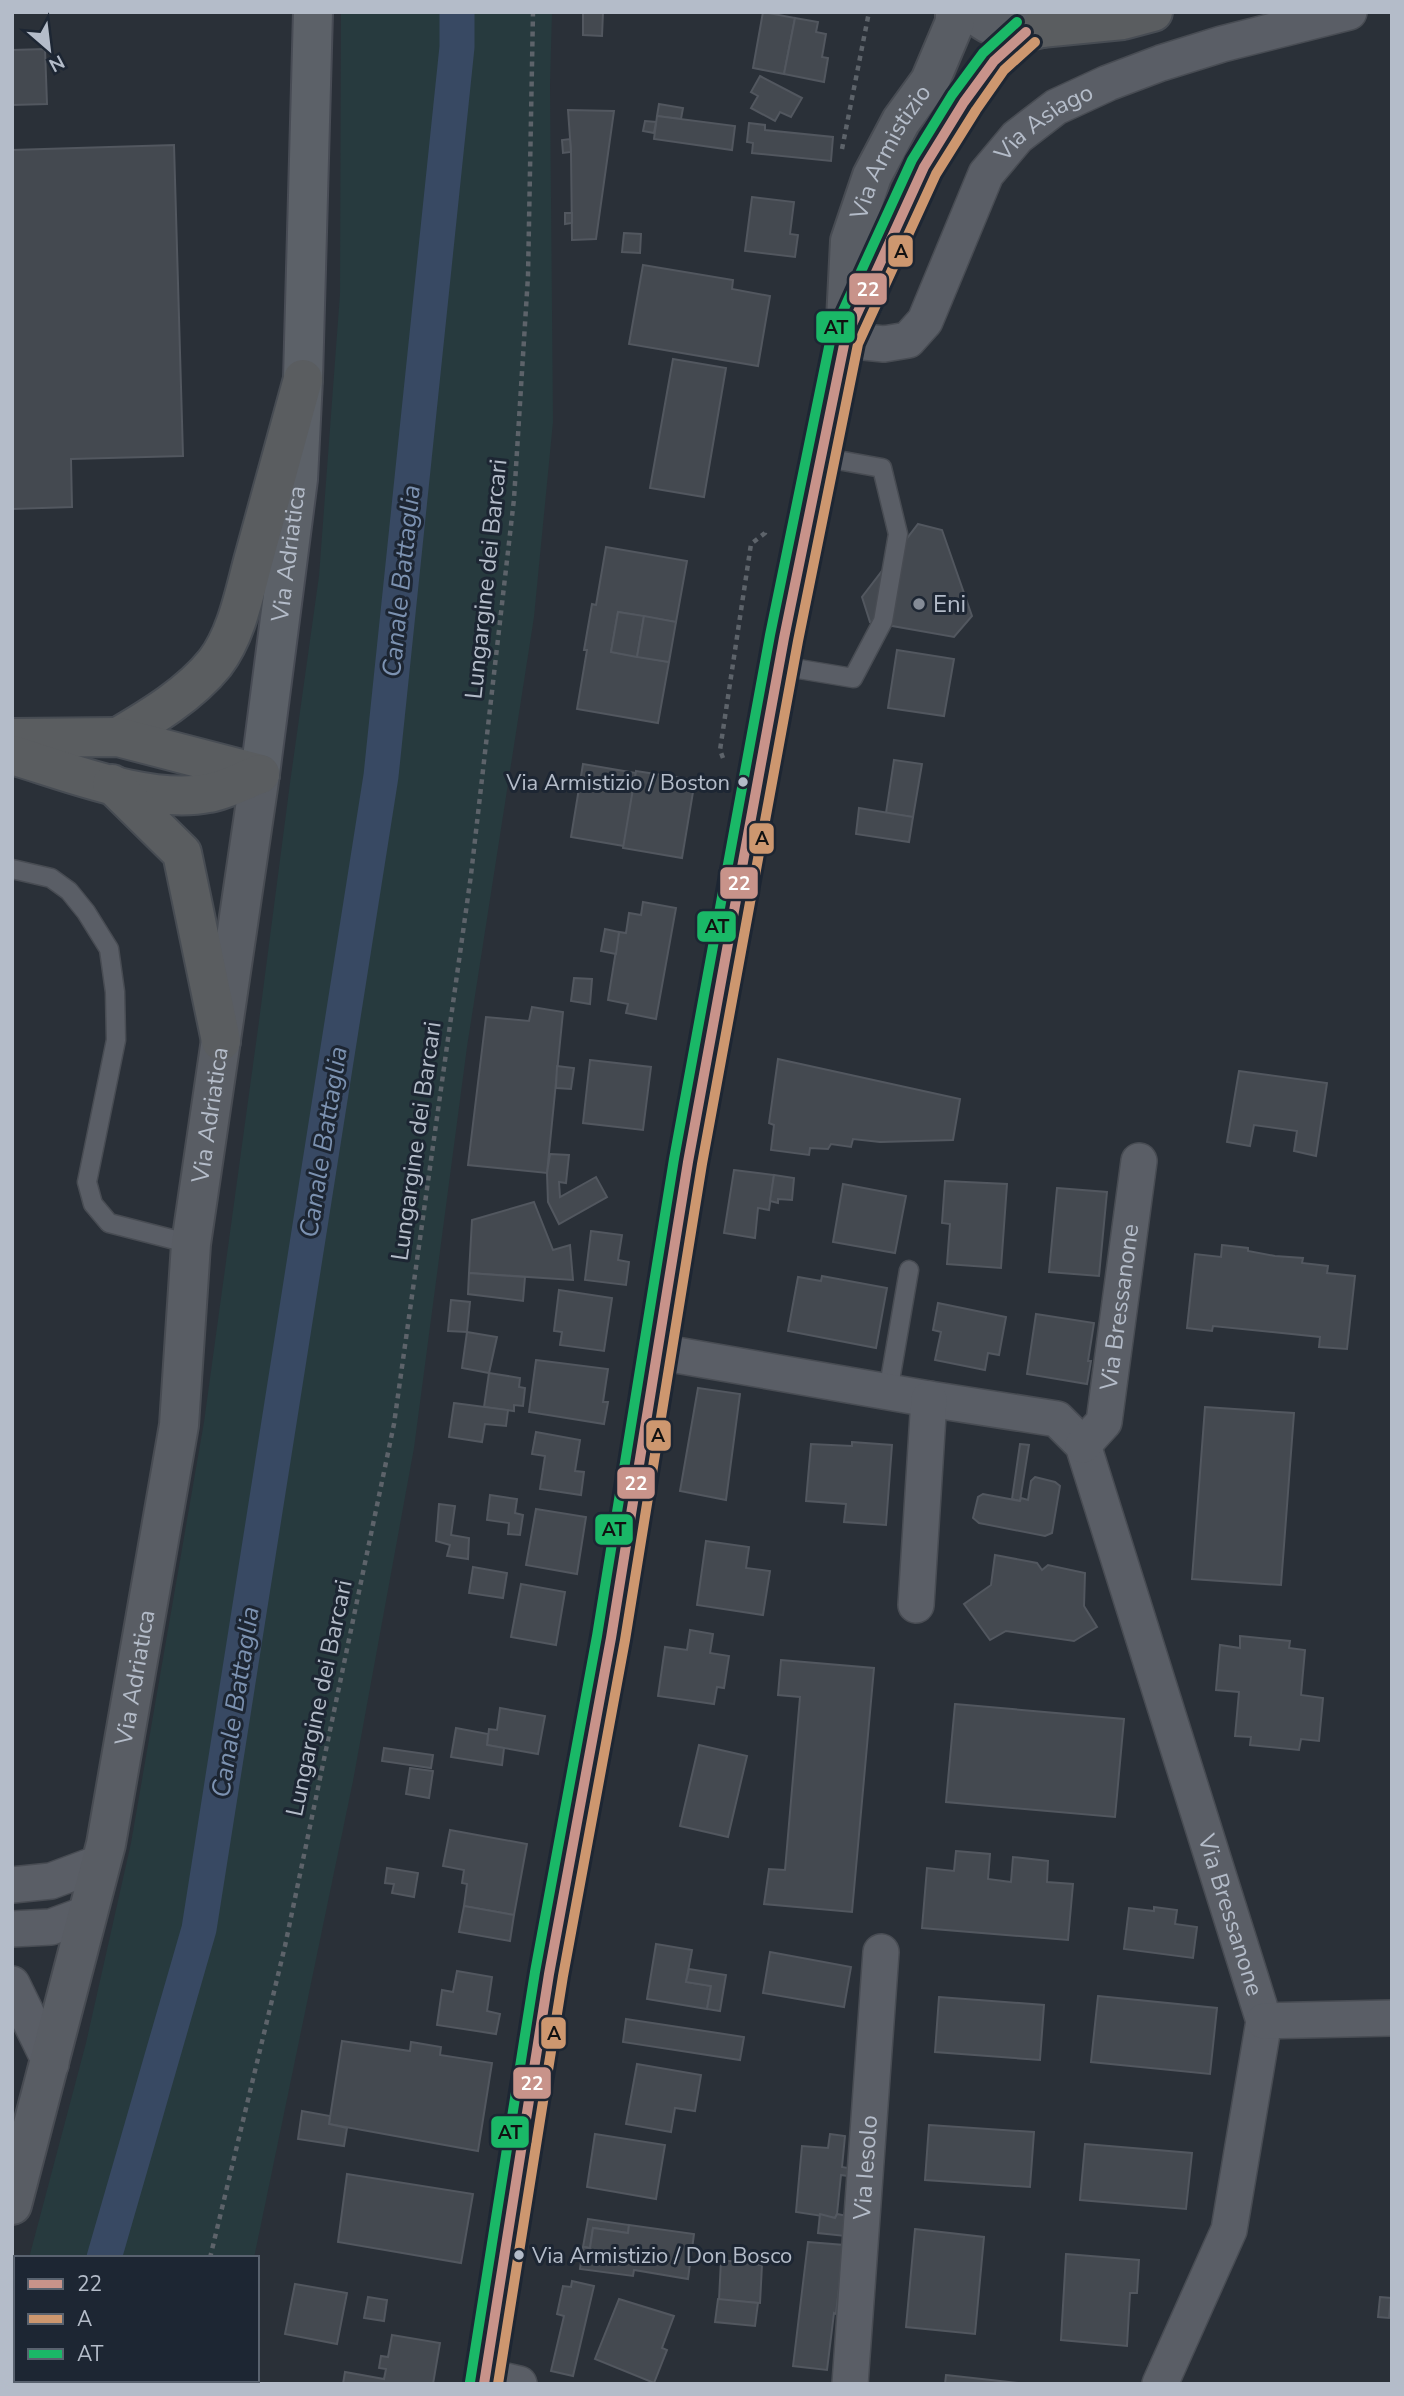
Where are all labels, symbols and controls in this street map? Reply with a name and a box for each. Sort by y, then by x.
north arrow [14,14,84,84]
text: N [44,48,69,78]
street label: Via Asiago [987,76,1098,169]
street label: Via Armistizio [842,78,938,225]
line badge: A [887,234,914,268]
text: A [894,239,909,265]
line badge: 22 [848,272,888,306]
text: 22 [857,277,879,303]
line badge: AT [815,310,856,344]
text: AT [824,315,848,341]
street label: Lungargine dei Barcari [457,457,515,701]
water label: Canale Battaglia [374,483,429,679]
street label: Via Adriatica [264,484,313,625]
place label: Eni [933,588,966,620]
marker: Eni [911,596,927,612]
place label: Via Armistizio / Boston [505,768,730,798]
marker: Via Armistizio / Boston [736,775,750,789]
line badge: A [748,822,775,855]
text: A [755,826,770,852]
line badge: 22 [719,866,759,900]
text: 22 [728,871,750,897]
line badge: AT [696,910,737,943]
text: AT [705,914,729,940]
street label: Lungargine dei Barcari [383,1019,449,1263]
water label: Canale Battaglia [291,1044,356,1240]
street label: Via Adriatica [184,1045,236,1186]
street label: Via Bressanone [1092,1222,1146,1393]
line badge: A [645,1419,672,1452]
text: A [651,1423,666,1449]
line badge: 22 [616,1466,656,1500]
text: 22 [625,1471,647,1497]
line badge: AT [594,1513,634,1546]
text: AT [602,1517,626,1543]
street label: Lungargine dei Barcari [278,1577,360,1819]
water label: Canale Battaglia [203,1604,268,1800]
street label: Via Adriatica [107,1607,163,1749]
street label: Via Bressanone [1190,1829,1271,2000]
line badge: A [540,2016,567,2050]
text: A [547,2021,562,2047]
line badge: 22 [512,2066,552,2100]
text: 22 [521,2071,543,2097]
street label: Via Iesolo [846,2114,885,2222]
line badge: AT [490,2115,530,2149]
text: AT [498,2120,522,2146]
place label: Via Armistizio / Don Bosco [531,2241,792,2271]
marker: Via Armistizio / Don Bosco [512,2248,526,2262]
legend [14,2256,259,2382]
text: 22 [77,2270,102,2298]
text: A [77,2305,92,2333]
text: AT [77,2340,104,2368]

